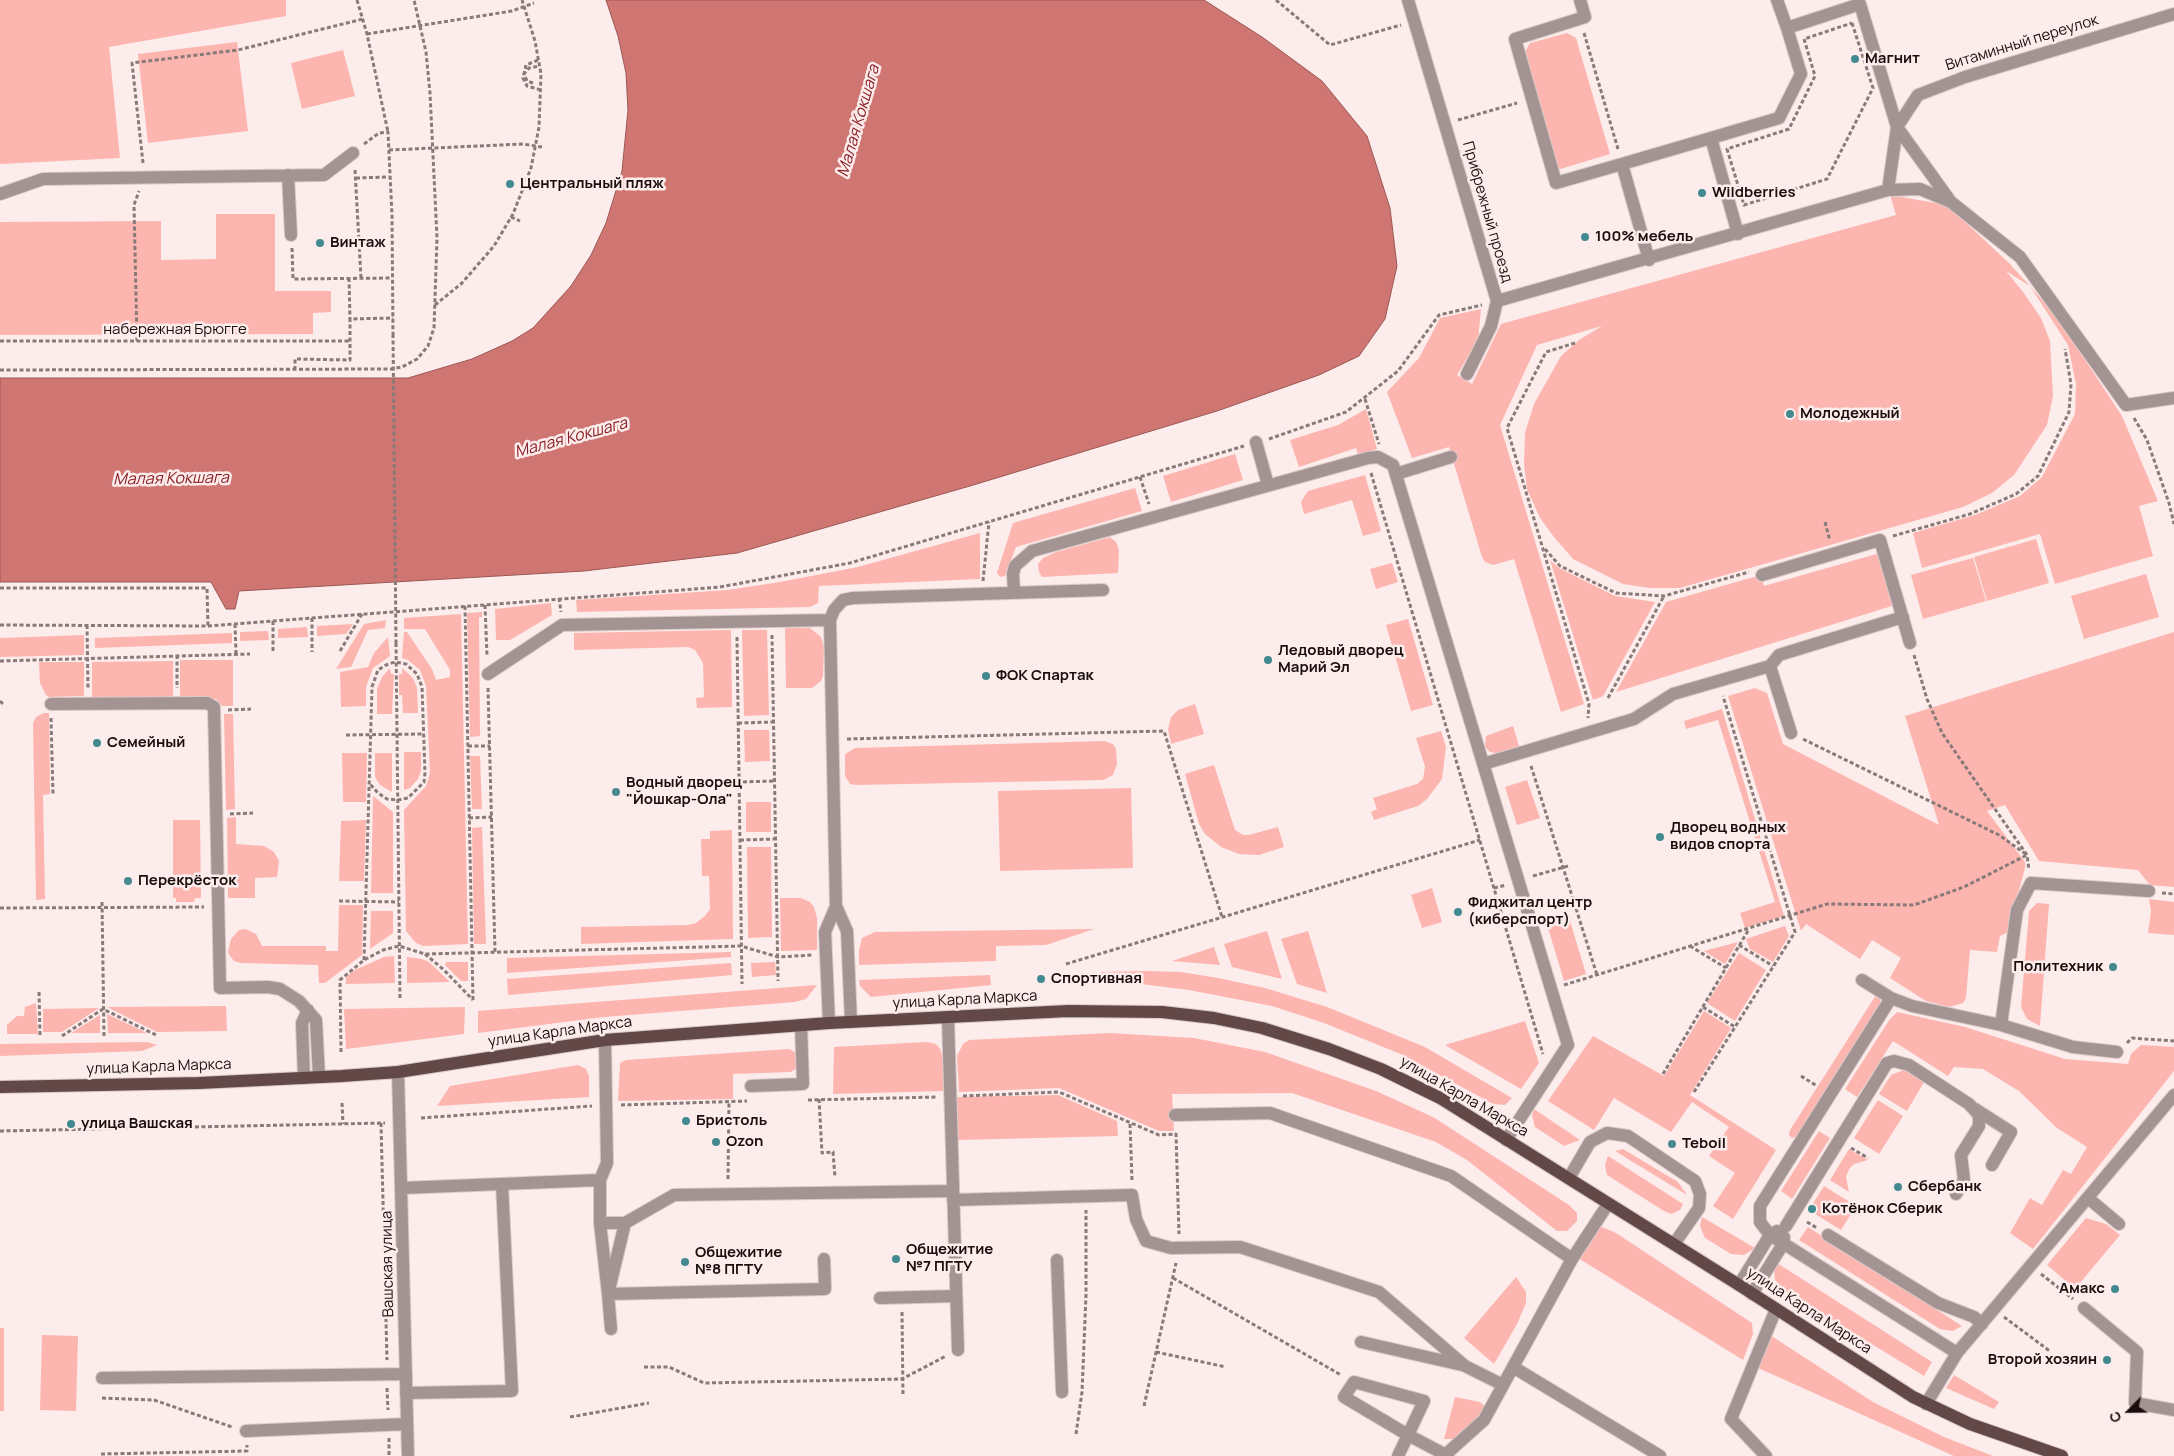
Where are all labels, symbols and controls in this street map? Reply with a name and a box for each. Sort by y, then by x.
street label: Витаминный переулок [1943,11,2101,75]
place label: Магнит [1865,50,1920,68]
marker: Магнит [1849,53,1861,65]
water label: Малая Кокшага [834,63,884,179]
street label: Прибрежный проезд [1458,139,1516,285]
place label: Центральный пляж [520,175,664,193]
marker: Центральный пляж [504,178,516,190]
place label: Wildberries [1712,184,1796,202]
marker: Wildberries [1696,187,1708,199]
place label: 100% мебель [1595,228,1693,246]
marker: 100% мебель [1579,231,1591,243]
place label: Винтаж [330,234,386,252]
marker: Винтаж [314,237,326,249]
street label: набережная Брюгге [103,321,247,339]
place label: Молодежный [1800,405,1900,423]
marker: Молодежный [1784,408,1796,420]
water label: Малая Кокшага [513,414,629,462]
water label: Малая Кокшага [113,468,229,490]
place label: Ледовый дворец Марий Эл [1278,642,1403,677]
marker: Ледовый дворец Марий Эл [1262,654,1274,666]
place label: ФОК Спартак [996,667,1094,685]
marker: ФОК Спартак [980,670,992,682]
place label: Семейный [107,734,185,752]
marker: Семейный [91,737,103,749]
place label: Водный дворец "Йошкар-Ола" [626,774,742,809]
marker: Водный дворец "Йошкар-Ола" [610,786,622,798]
place label: Дворец водных видов спорта [1670,819,1786,854]
marker: Дворец водных видов спорта [1654,831,1666,843]
place label: Перекрёсток [138,872,236,890]
marker: Перекрёсток [122,875,134,887]
place label: Фиджитал центр (киберспорт) [1468,894,1592,929]
marker: Фиджитал центр (киберспорт) [1452,906,1464,918]
place label: Политехник [2013,958,2103,976]
marker: Политехник [2107,961,2119,973]
place label: Спортивная [1051,970,1142,988]
marker: Спортивная [1035,973,1047,985]
street label: улица Карла Маркса [892,987,1038,1013]
street label: улица Карла Маркса [487,1013,633,1051]
street label: улица Карла Маркса [1397,1053,1531,1141]
street label: улица Карла Маркса [86,1055,232,1079]
place label: Бристоль [696,1112,767,1130]
place label: улица Вашская [81,1115,193,1133]
marker: Бристоль [680,1115,692,1127]
marker: улица Вашская [65,1118,77,1130]
place label: Ozon [726,1133,763,1151]
place label: Teboil [1682,1135,1726,1153]
marker: Ozon [710,1136,722,1148]
marker: Teboil [1666,1138,1678,1150]
place label: Сбербанк [1908,1178,1981,1196]
marker: Сбербанк [1892,1181,1904,1193]
place label: Котёнок Сберик [1822,1200,1942,1218]
marker: Котёнок Сберик [1806,1203,1818,1215]
street label: Вашская улица [378,1211,398,1317]
place label: Общежитие №7 ПГТУ [906,1241,993,1276]
place label: Общежитие №8 ПГТУ [695,1244,782,1279]
marker: Общежитие №7 ПГТУ [890,1253,902,1265]
marker: Общежитие №8 ПГТУ [679,1256,691,1268]
street label: улица Карла Маркса [1743,1264,1875,1358]
place label: Амакс [2059,1280,2105,1298]
marker: Амакс [2109,1283,2121,1295]
place label: Второй хозяин [1988,1351,2097,1369]
marker: Второй хозяин [2101,1354,2113,1366]
north arrow [2104,1386,2154,1436]
text: С [2104,1409,2125,1426]

